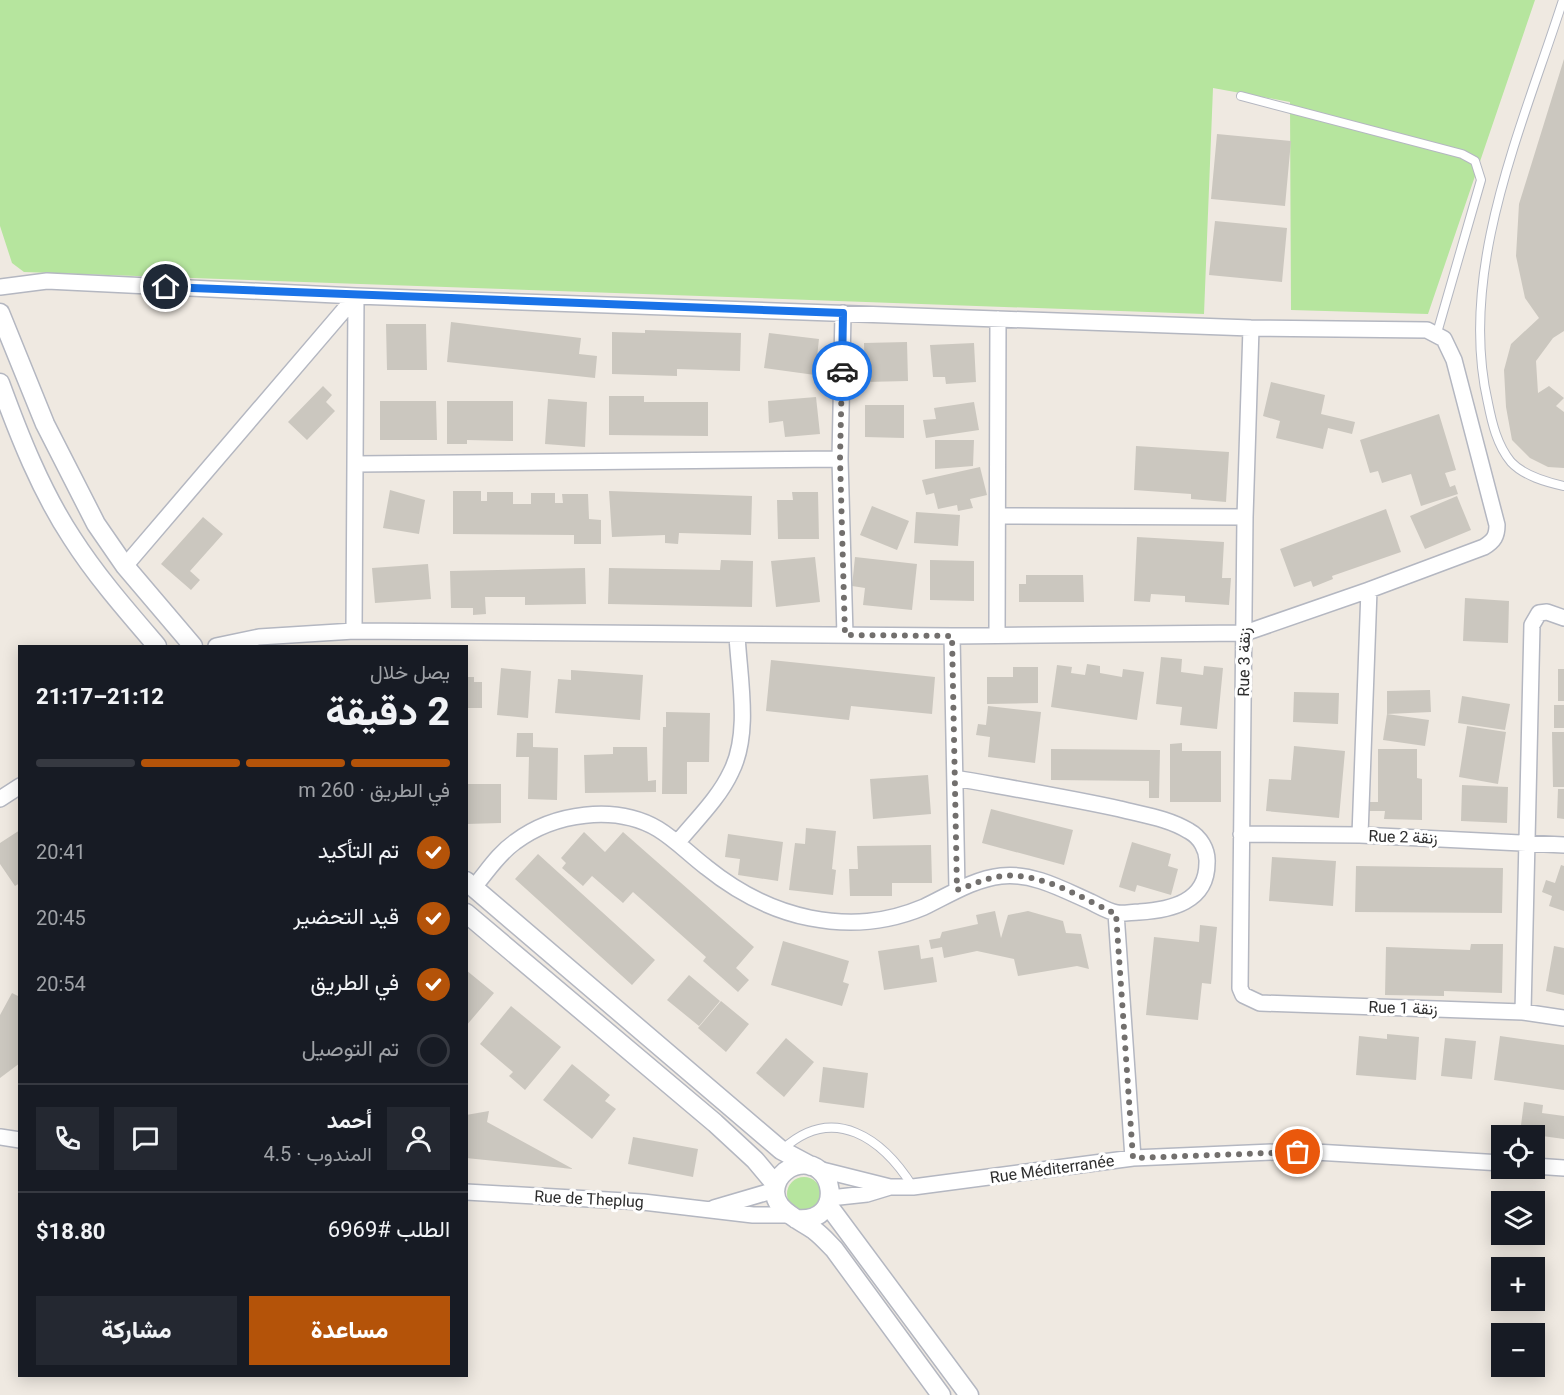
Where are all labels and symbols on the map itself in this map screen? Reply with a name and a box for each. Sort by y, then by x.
pin [140,261,191,312]
courier [812,341,872,401]
street label: Rue 3 زنقة [1234,627,1255,697]
street label: Rue 2 زنقة [1368,826,1438,849]
street label: Rue 1 زنقة [1368,997,1438,1020]
pin [1272,1126,1323,1177]
street label: Rue Méditerranée [989,1151,1115,1187]
street label: Rue de Theplug [534,1187,644,1211]

